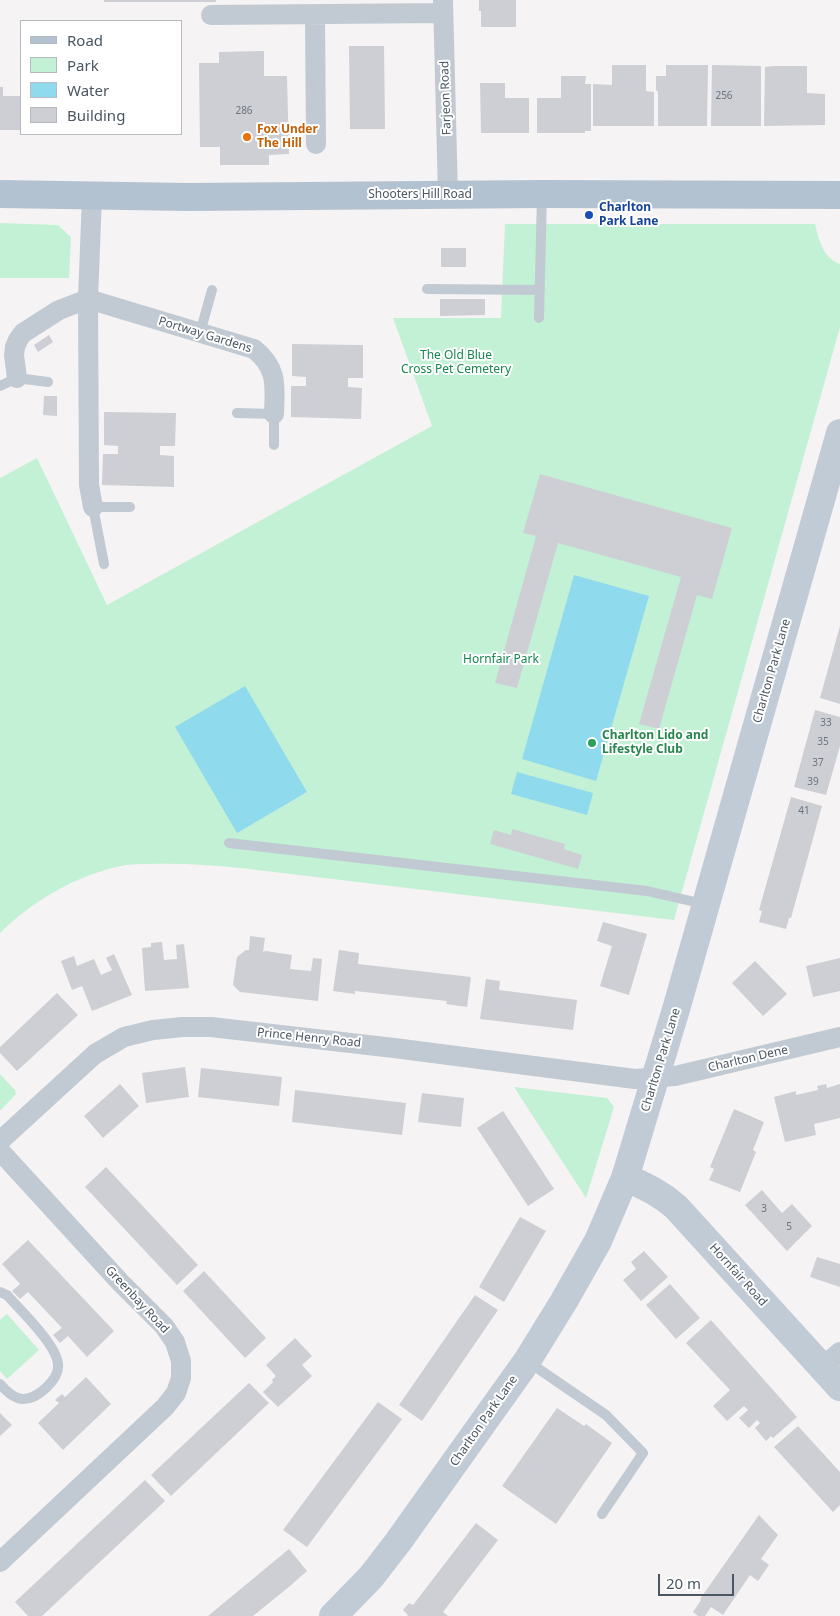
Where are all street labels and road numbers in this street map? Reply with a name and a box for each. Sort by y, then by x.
street label: Farjeon Road [438,61,454,135]
street label: Shooters Hill Road [368,188,472,202]
street label: Portway Gardens [157,314,253,356]
street label: Charlton Park Lane [750,617,794,725]
street label: Charlton Park Lane [638,1006,684,1114]
street label: Prince Henry Road [256,1025,362,1051]
street label: Charlton Dene [707,1043,789,1075]
street label: Hornfair Road [706,1241,770,1309]
street label: Greenbay Road [102,1263,172,1337]
street label: Charlton Park Lane [447,1373,521,1469]

